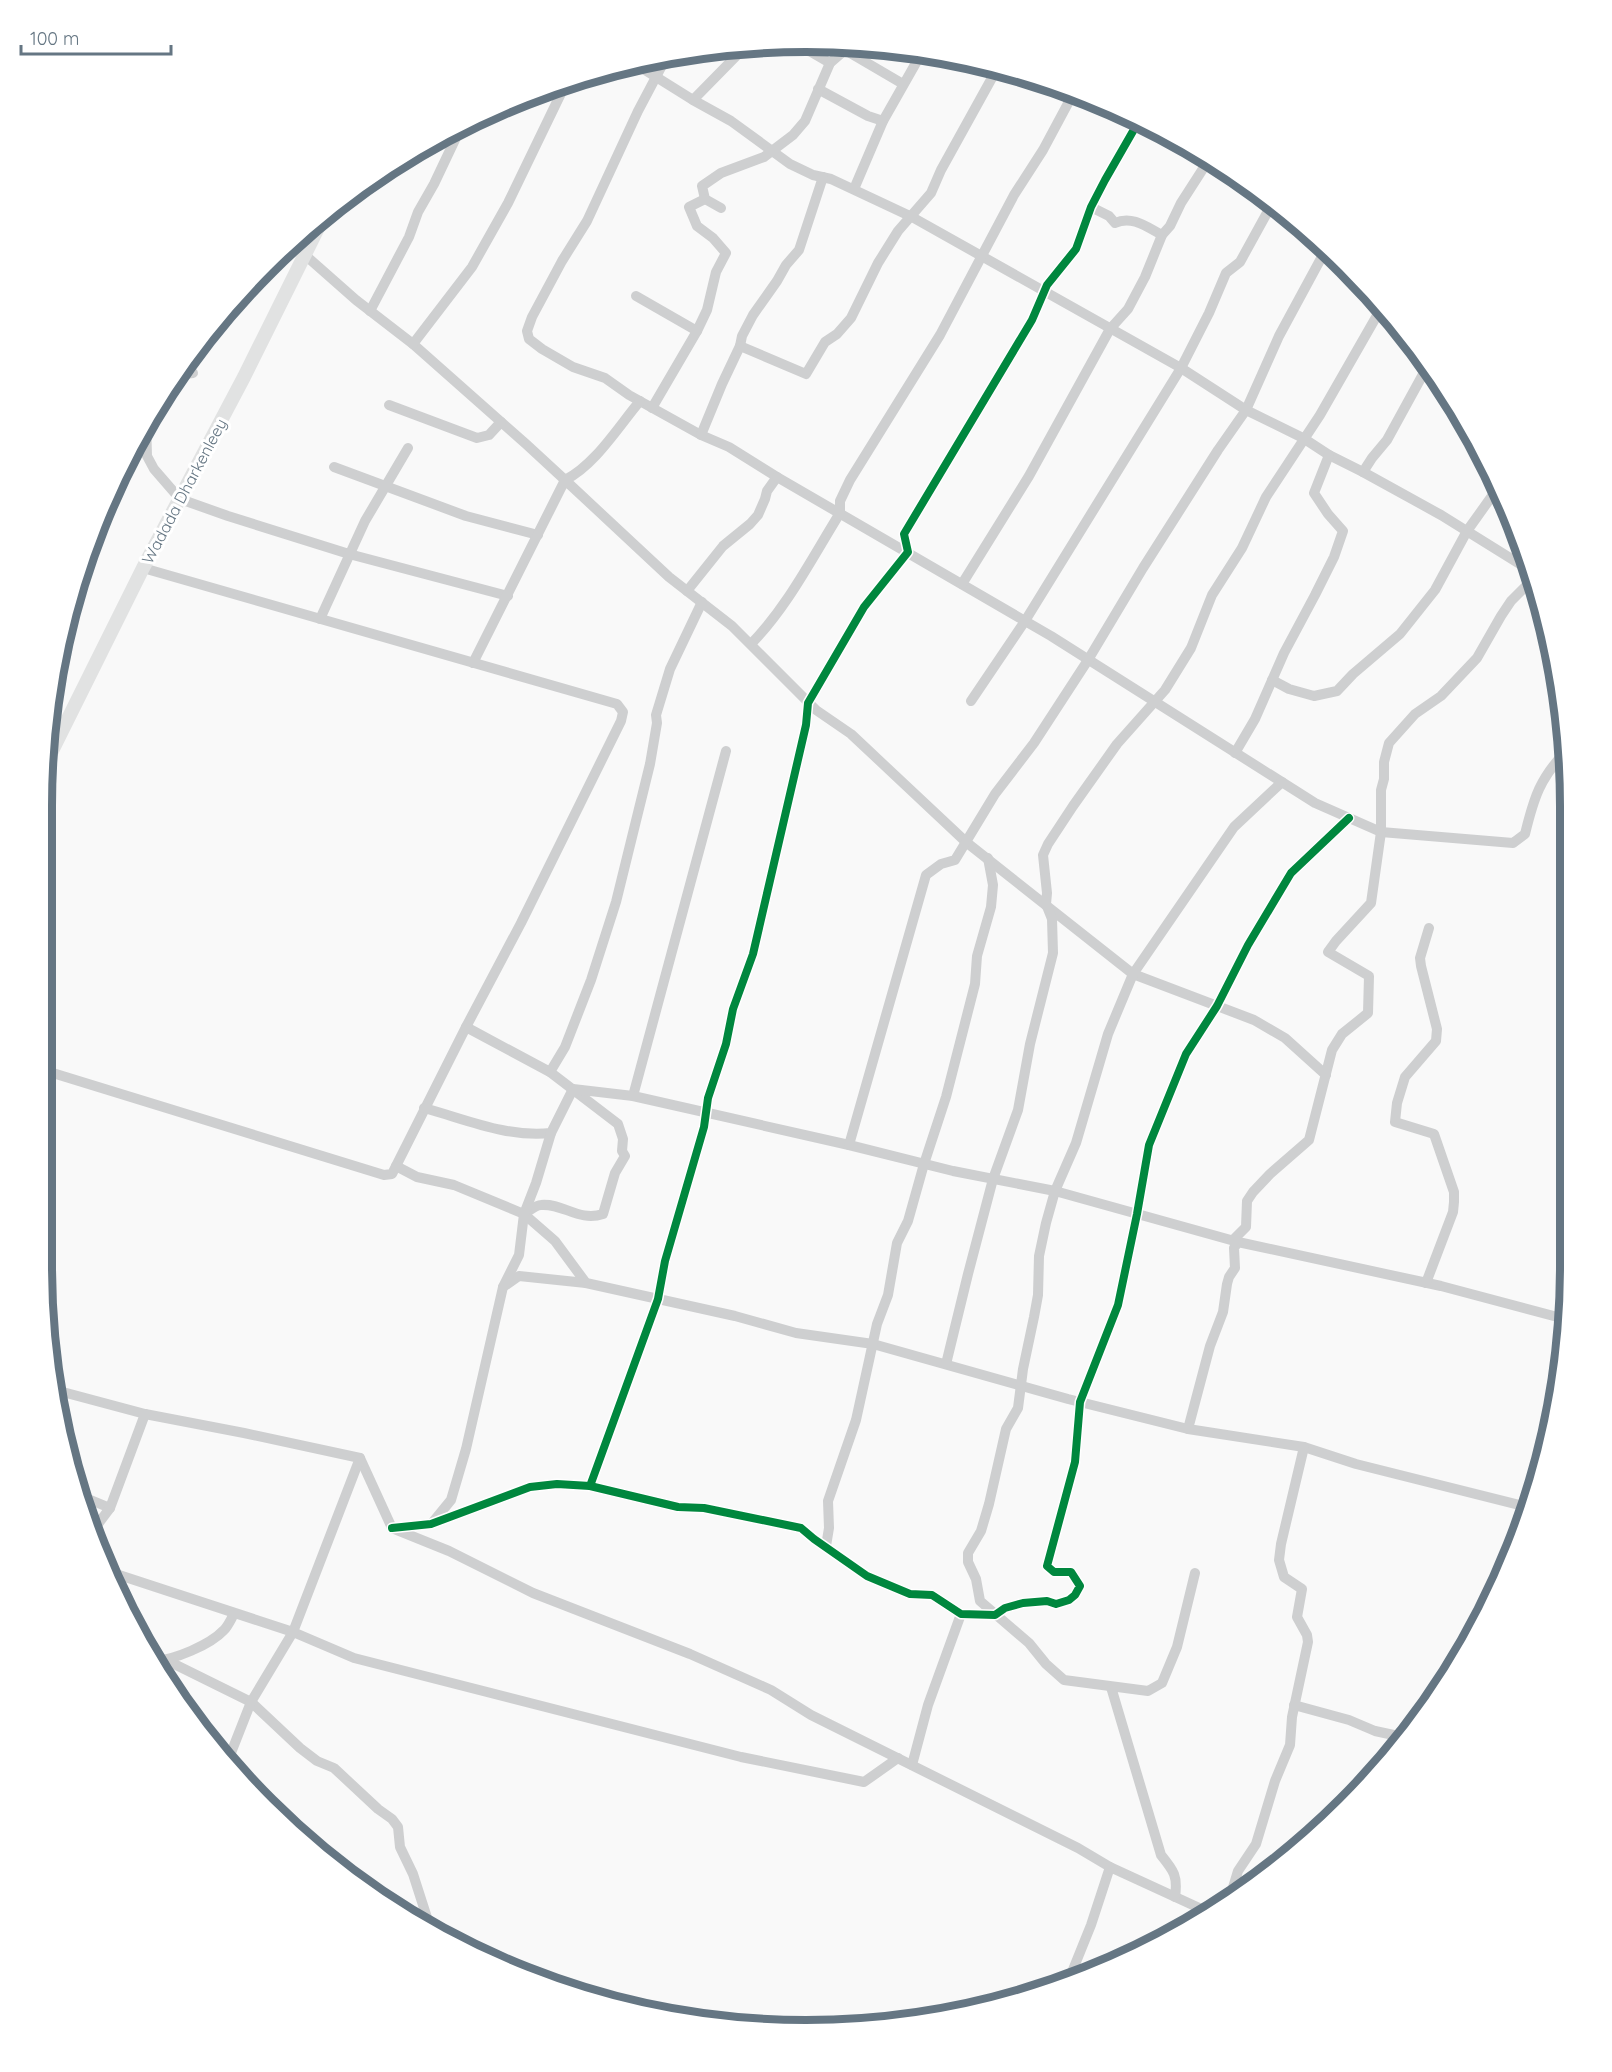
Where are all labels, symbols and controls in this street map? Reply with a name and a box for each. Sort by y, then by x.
scale bar [21,18,171,56]
text: 100 m [30,27,79,50]
street label: Wadada Dharkenleey [137,415,231,567]

